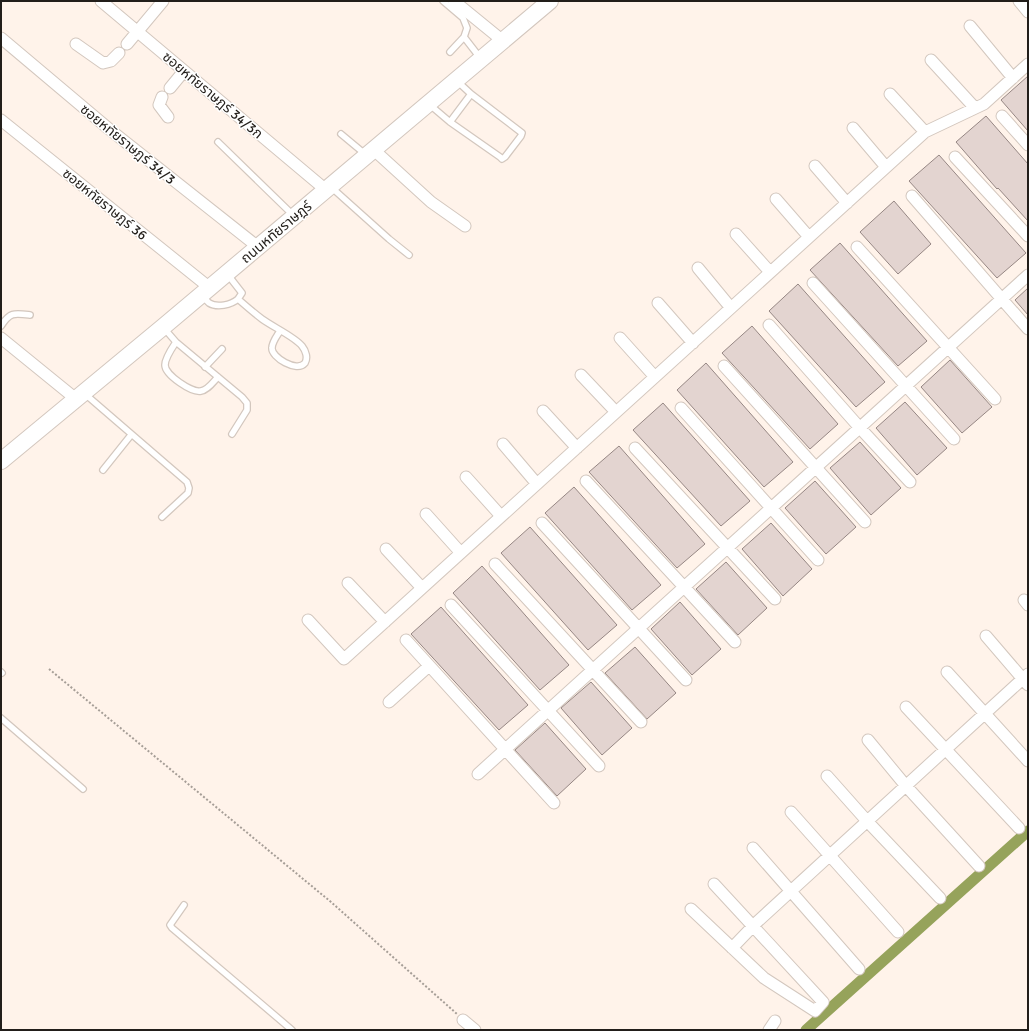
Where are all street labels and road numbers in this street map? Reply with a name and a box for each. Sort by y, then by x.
street label: ซอยหทัยราษฎร์ 34/3ก [159,48,266,142]
street label: ซอยหทัยราษฎร์ 34/3 [77,101,179,188]
street label: ซอยหทัยราษฎร์ 36 [59,165,151,244]
street label: ถนนหทัยราษฎร์ [237,197,316,267]

